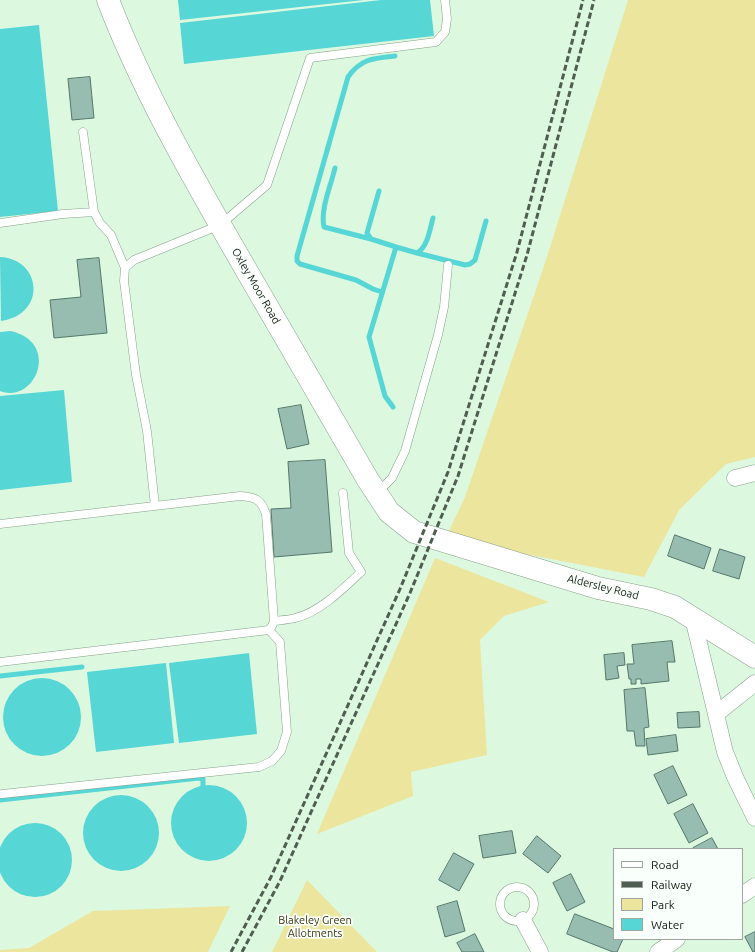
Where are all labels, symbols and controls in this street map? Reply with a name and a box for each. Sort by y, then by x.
street label: Oxley Moor Road [229,246,283,326]
street label: Aldersley Road [566,572,640,602]
legend [613,848,743,940]
text: Road [651,858,679,871]
text: Railway [651,878,692,891]
text: Park [651,898,675,911]
park label: Blakeley Green Allotments [278,913,352,939]
text: Water [651,918,684,931]

